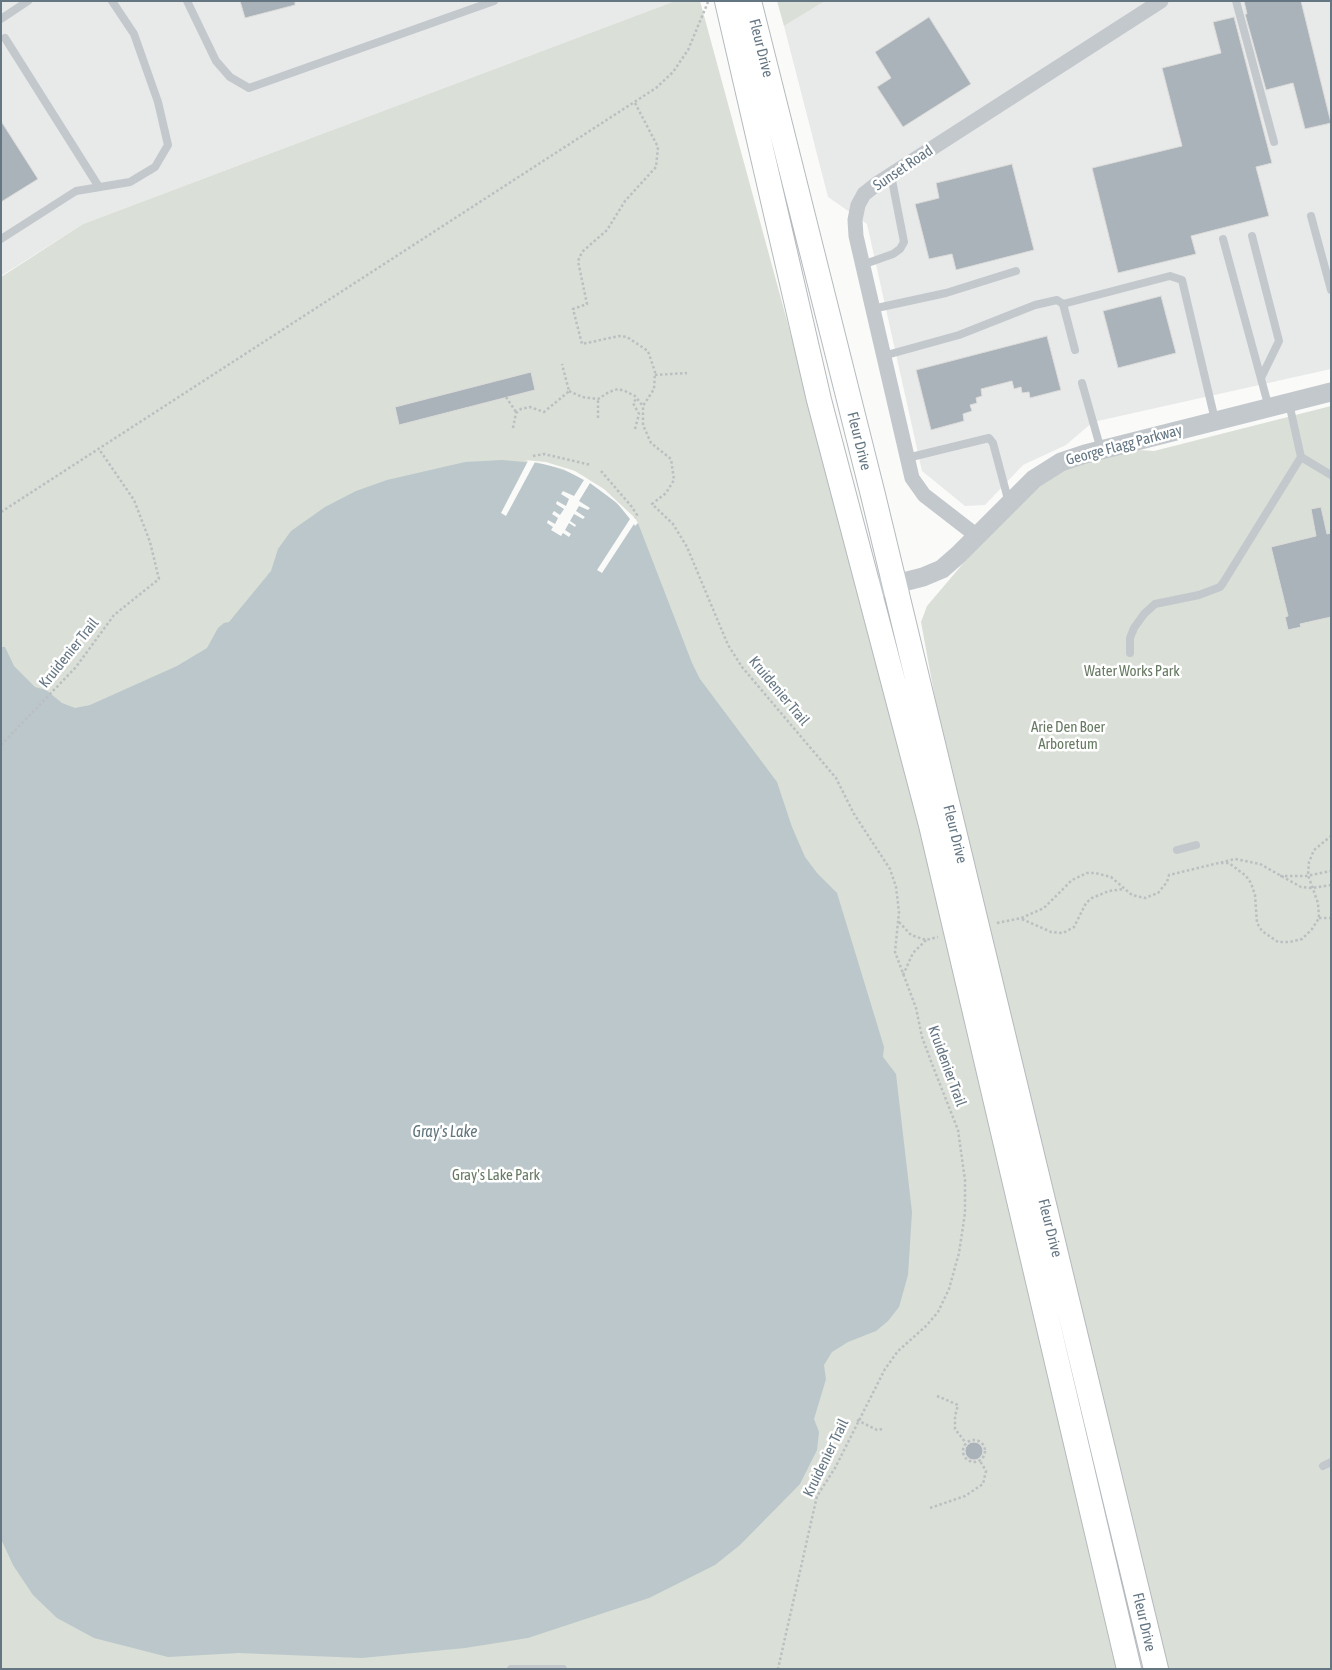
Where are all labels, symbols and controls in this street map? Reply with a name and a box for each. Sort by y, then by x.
street label: Fleur Drive [745,17,777,79]
street label: Sunset Road [870,142,936,194]
street label: Fleur Drive [843,410,875,472]
street label: George Flagg Parkway [1064,421,1184,469]
street label: Kruidenier Trail [35,614,103,692]
street label: Kruidenier Trail [745,653,813,729]
park label: Water Works Park [1084,662,1180,680]
park label: Arie Den Boer Arboretum [1031,718,1105,753]
street label: Fleur Drive [939,803,971,865]
street label: Kruidenier Trail [924,1023,970,1109]
water label: Gray's Lake [413,1122,477,1142]
park label: Gray's Lake Park [452,1166,540,1184]
street label: Fleur Drive [1034,1197,1066,1259]
street label: Kruidenier Trail [799,1416,853,1500]
street label: Fleur Drive [1129,1591,1159,1653]

